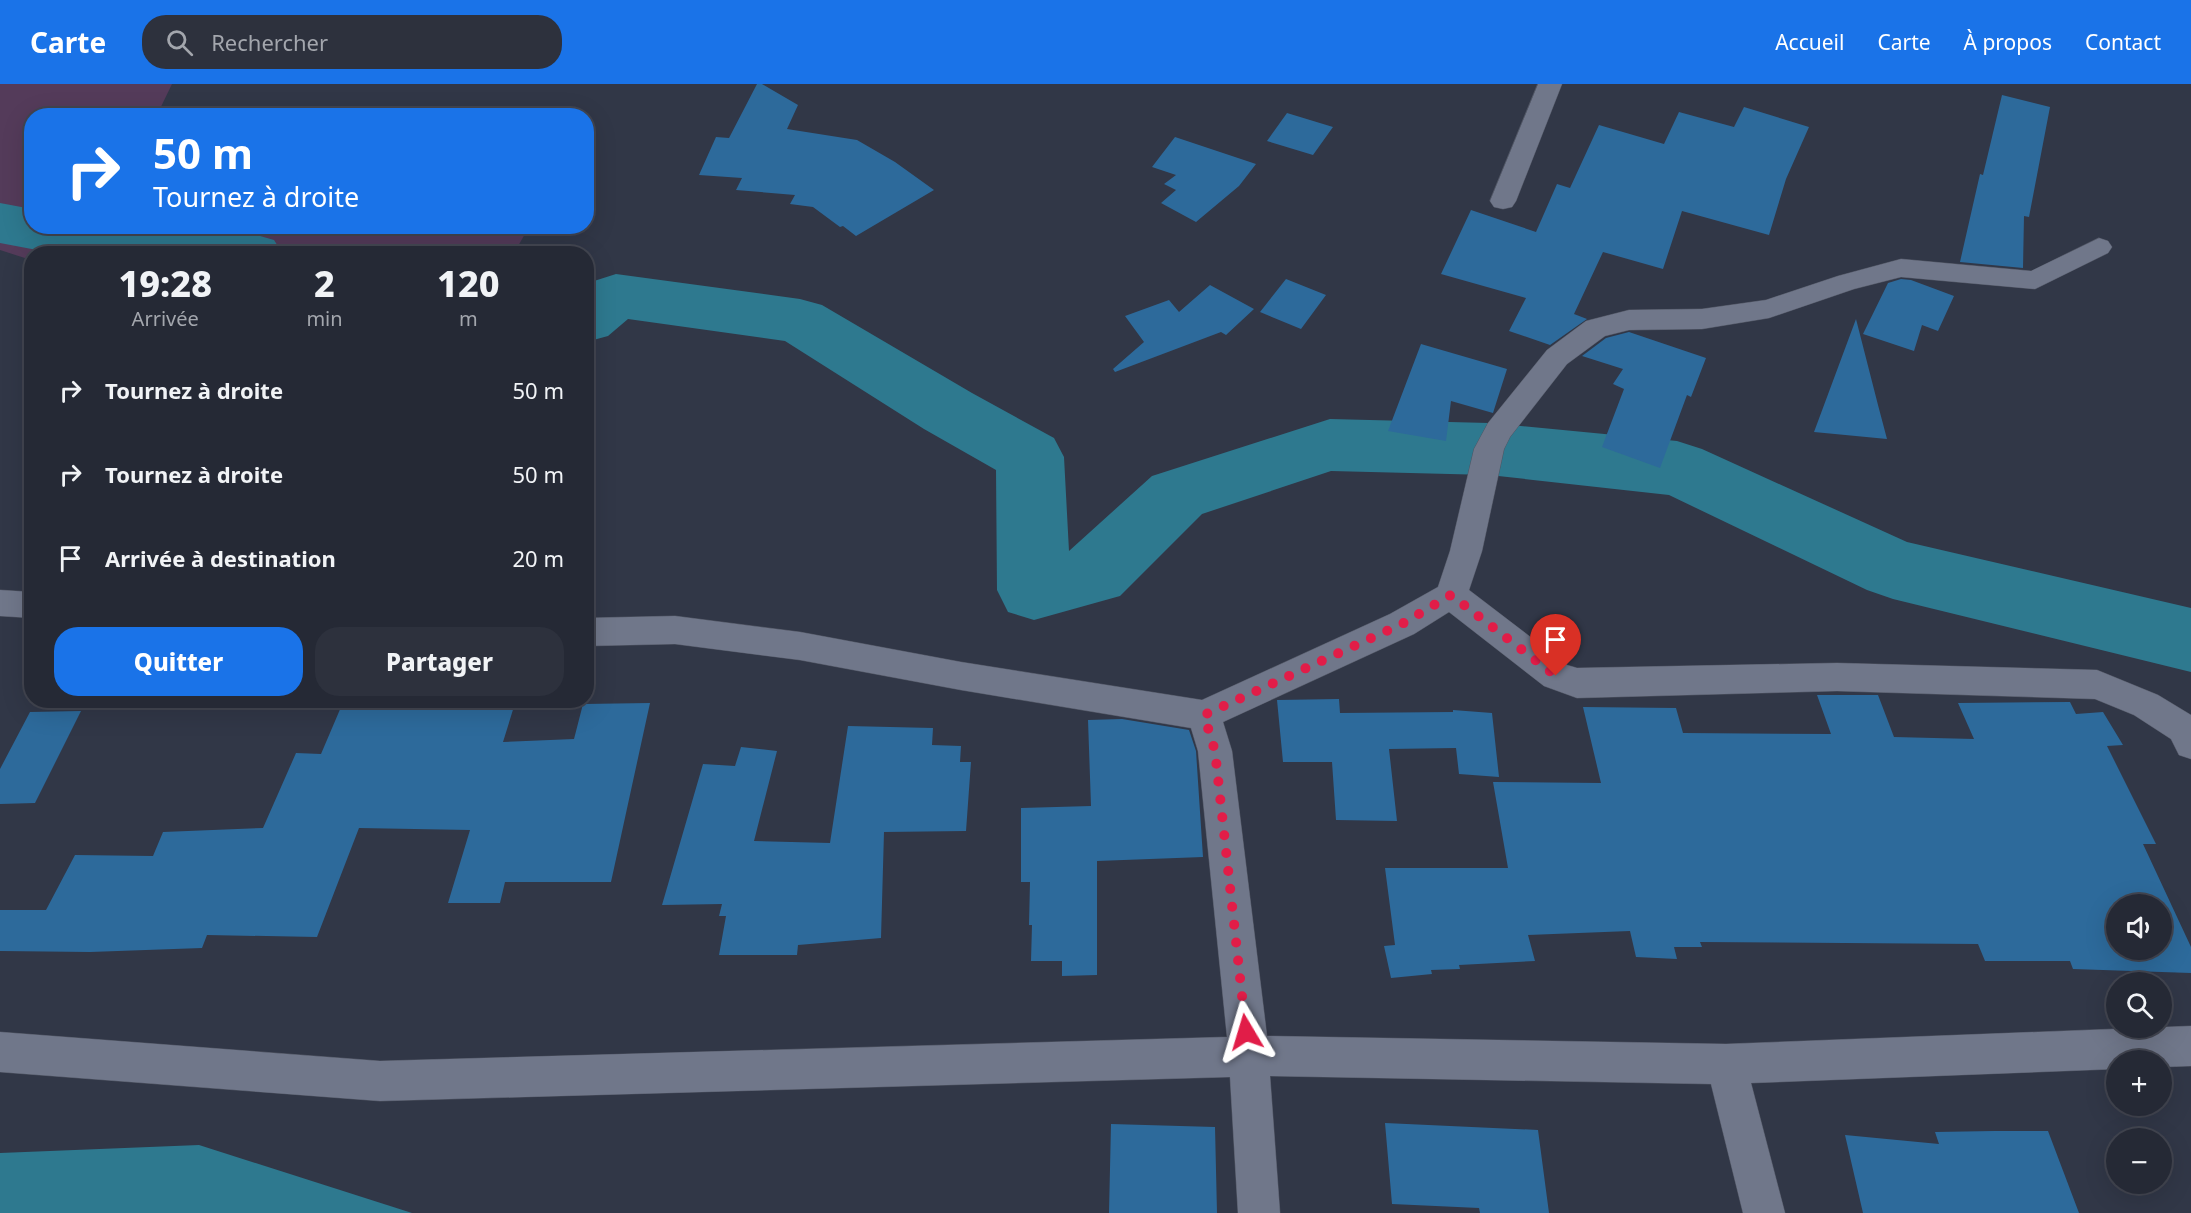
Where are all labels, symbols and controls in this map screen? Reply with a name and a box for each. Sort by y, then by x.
search box [142,15,562,69]
text: Carte [30,23,106,61]
icon: search [163,26,196,59]
text: Rechercher [211,27,328,57]
text: Accueil [1775,28,1844,56]
text: Carte [1877,28,1931,56]
text: À propos [1964,28,2052,56]
text: Contact [2085,28,2161,56]
text: 50 m [153,124,253,181]
icon: right [54,132,132,210]
text: Tournez à droite [153,178,359,215]
text: 19:28 [118,259,212,308]
text: 2 [314,259,335,308]
text: 120 [437,259,500,308]
text: Arrivée [132,305,199,332]
text: min [306,305,343,332]
text: m [459,305,478,332]
icon: right [54,374,87,407]
text: Tournez à droite [105,375,283,405]
text: 50 m [513,375,564,405]
icon: right [54,458,87,491]
text: Tournez à droite [105,459,283,489]
text: 50 m [513,459,564,489]
icon: arrive [54,542,87,575]
text: Arrivée à destination [105,543,336,573]
text: 20 m [513,543,564,573]
pin [1530,614,1581,676]
icon: arrive [1539,623,1572,656]
button: Quitter [54,627,303,696]
button: Partager [315,627,564,696]
map controls [2106,894,2172,1194]
button: sound [2106,894,2172,960]
button: search [2106,972,2172,1038]
position arrow [1214,1000,1278,1064]
button: + [2106,1050,2172,1116]
button: − [2106,1128,2172,1194]

